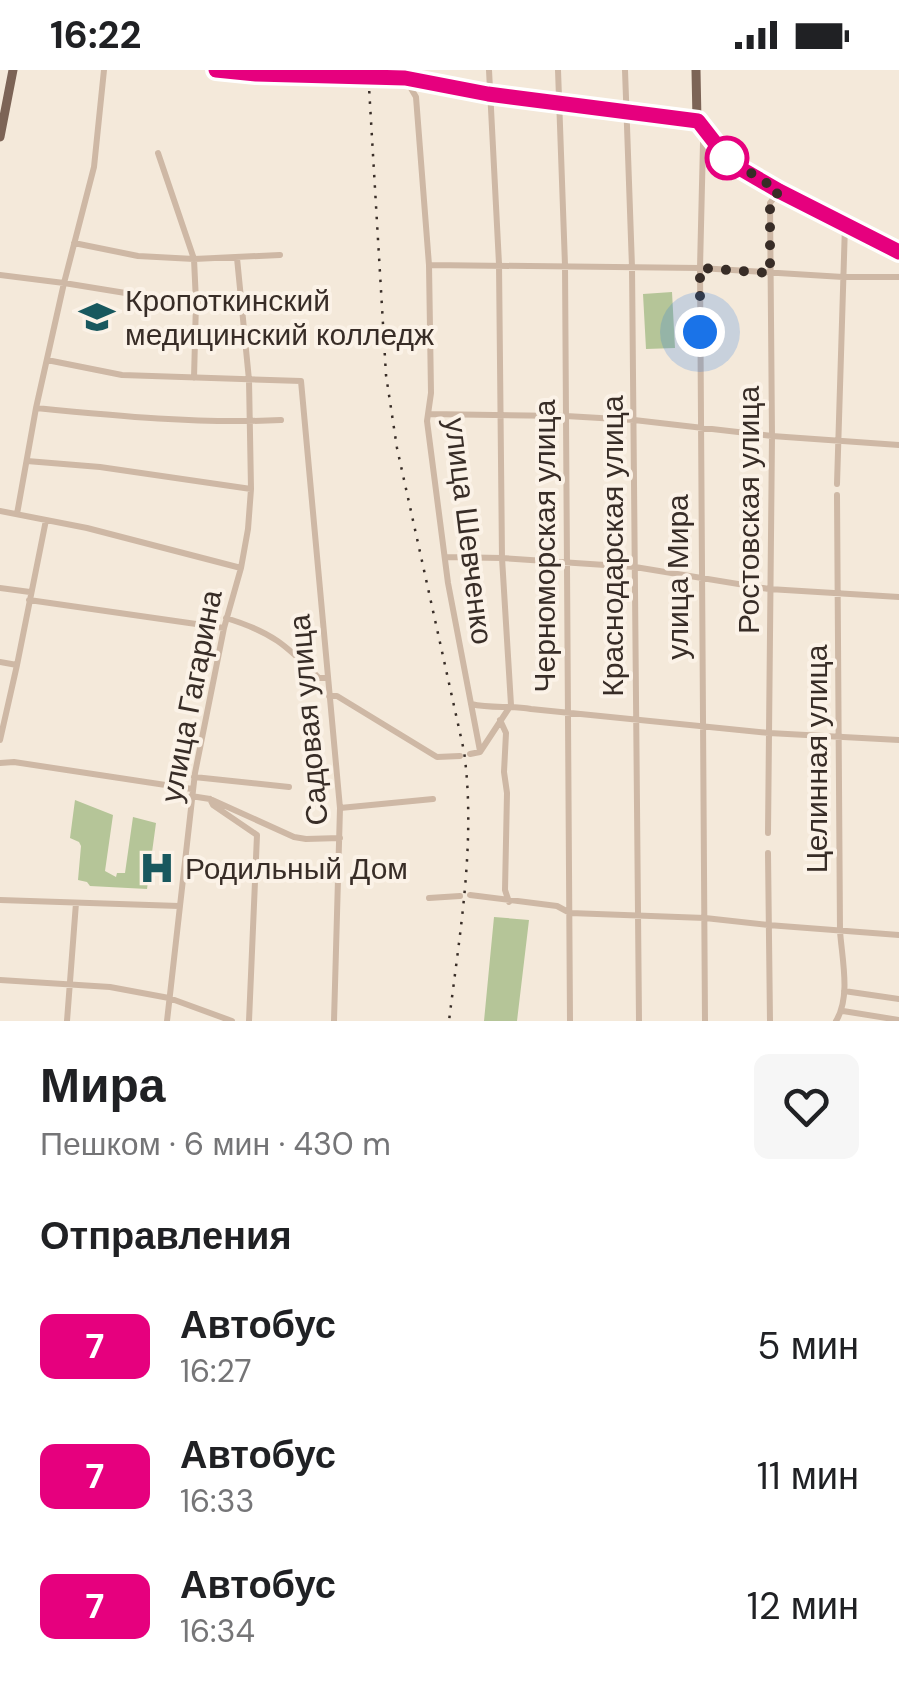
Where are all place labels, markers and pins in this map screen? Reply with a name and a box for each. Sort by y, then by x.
unlabelled marker [706,137,748,179]
place label: Кропоткинский медицинский колледж [125,281,434,354]
school or university icon: Кропоткинский медицинский колледж [78,298,116,336]
hospital icon: Родильный Дом [138,849,176,887]
place label: Родильный Дом [185,849,408,888]

